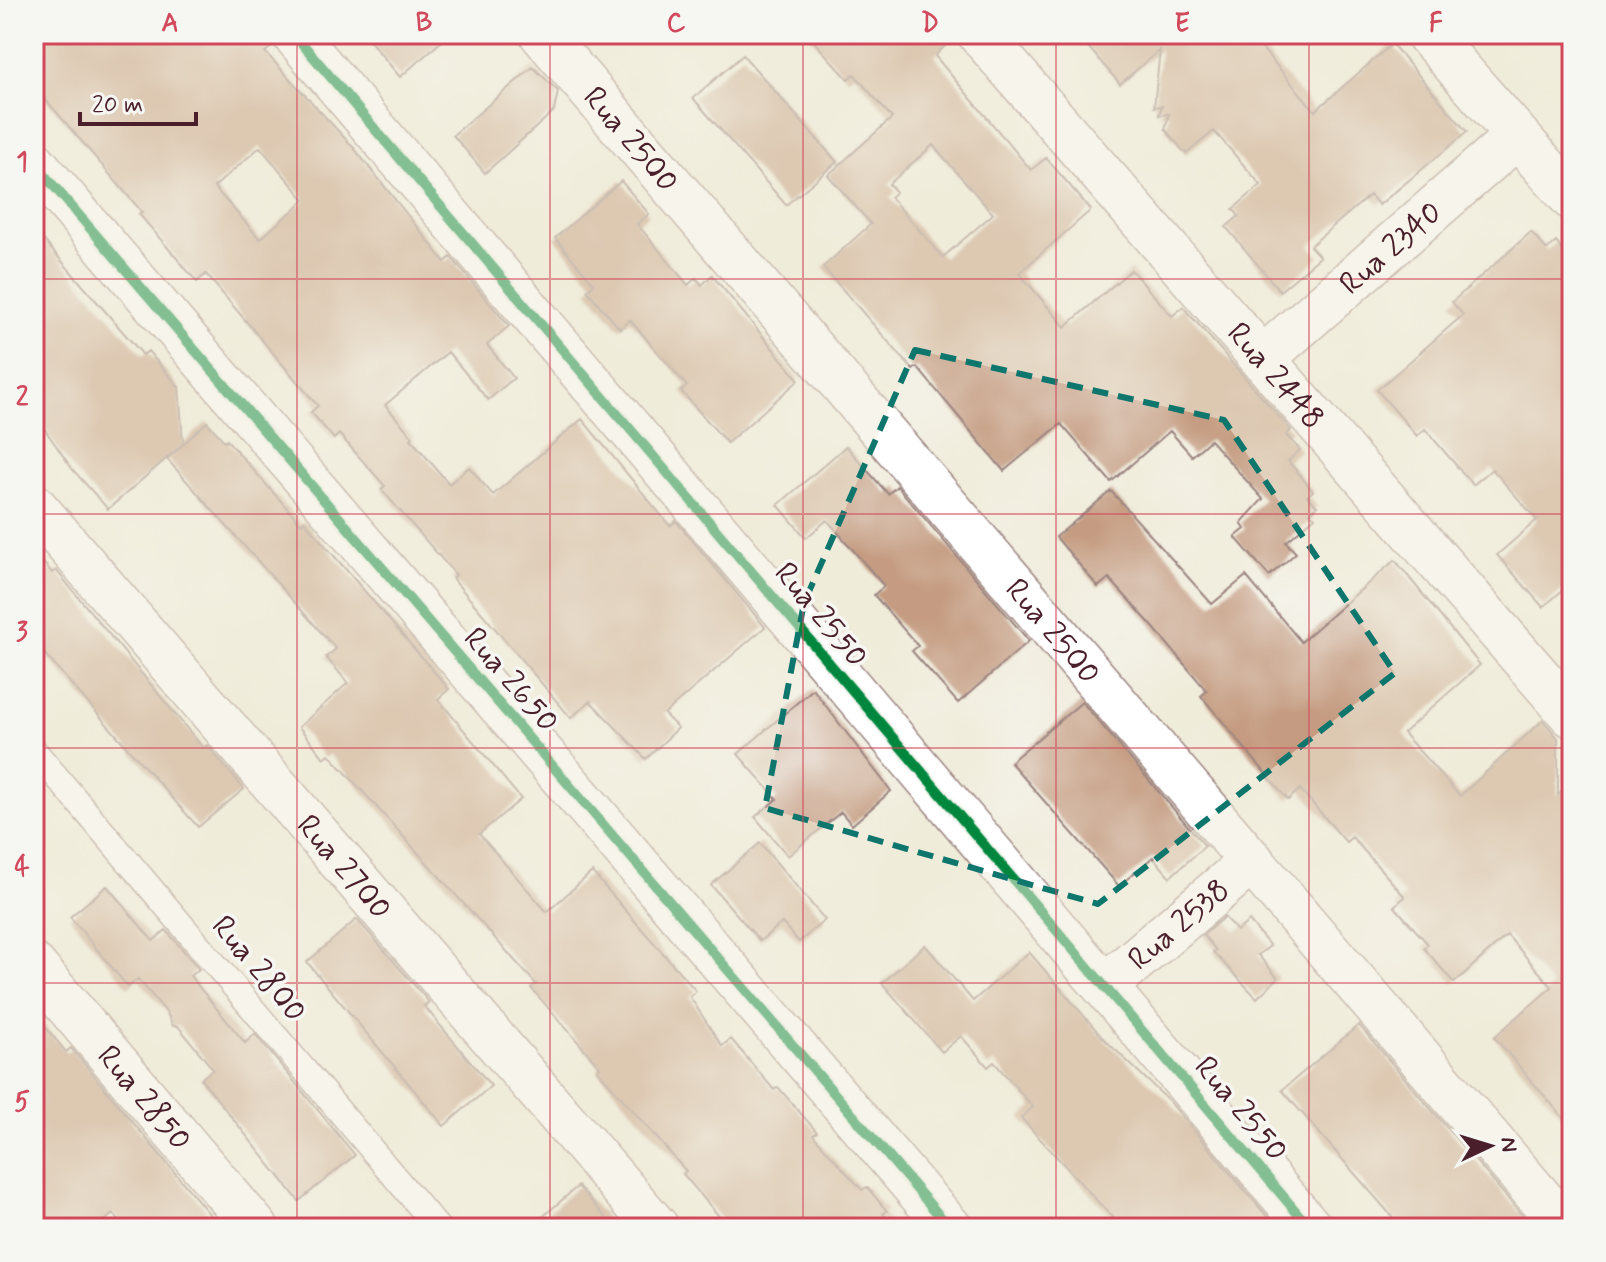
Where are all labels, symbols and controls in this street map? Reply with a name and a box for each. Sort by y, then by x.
text: A [161,7,179,41]
text: B [416,7,432,41]
text: C [667,7,686,41]
text: D [921,7,939,41]
text: E [1174,7,1190,41]
text: F [1429,7,1443,41]
scale bar [80,76,196,126]
street label: Rua 2500 [573,78,688,202]
text: 20 m [92,90,143,121]
text: 1 [16,146,28,180]
street label: Rua 2340 [1331,192,1452,305]
street label: Rua 2448 [1217,314,1333,439]
text: 2 [16,381,29,415]
street label: Rua 2550 [764,554,877,677]
street label: Rua 2500 [995,570,1110,694]
text: 3 [16,616,28,650]
street label: Rua 2650 [453,619,568,742]
street label: Rua 2700 [286,806,401,929]
text: 4 [14,851,30,885]
street label: Rua 2538 [1120,870,1239,981]
street label: Rua 2800 [201,907,316,1032]
street label: Rua 2850 [87,1037,201,1160]
street label: Rua 2550 [1184,1048,1297,1171]
text: 5 [14,1086,30,1120]
north arrow [1450,1106,1530,1186]
text: N [1493,1136,1522,1153]

